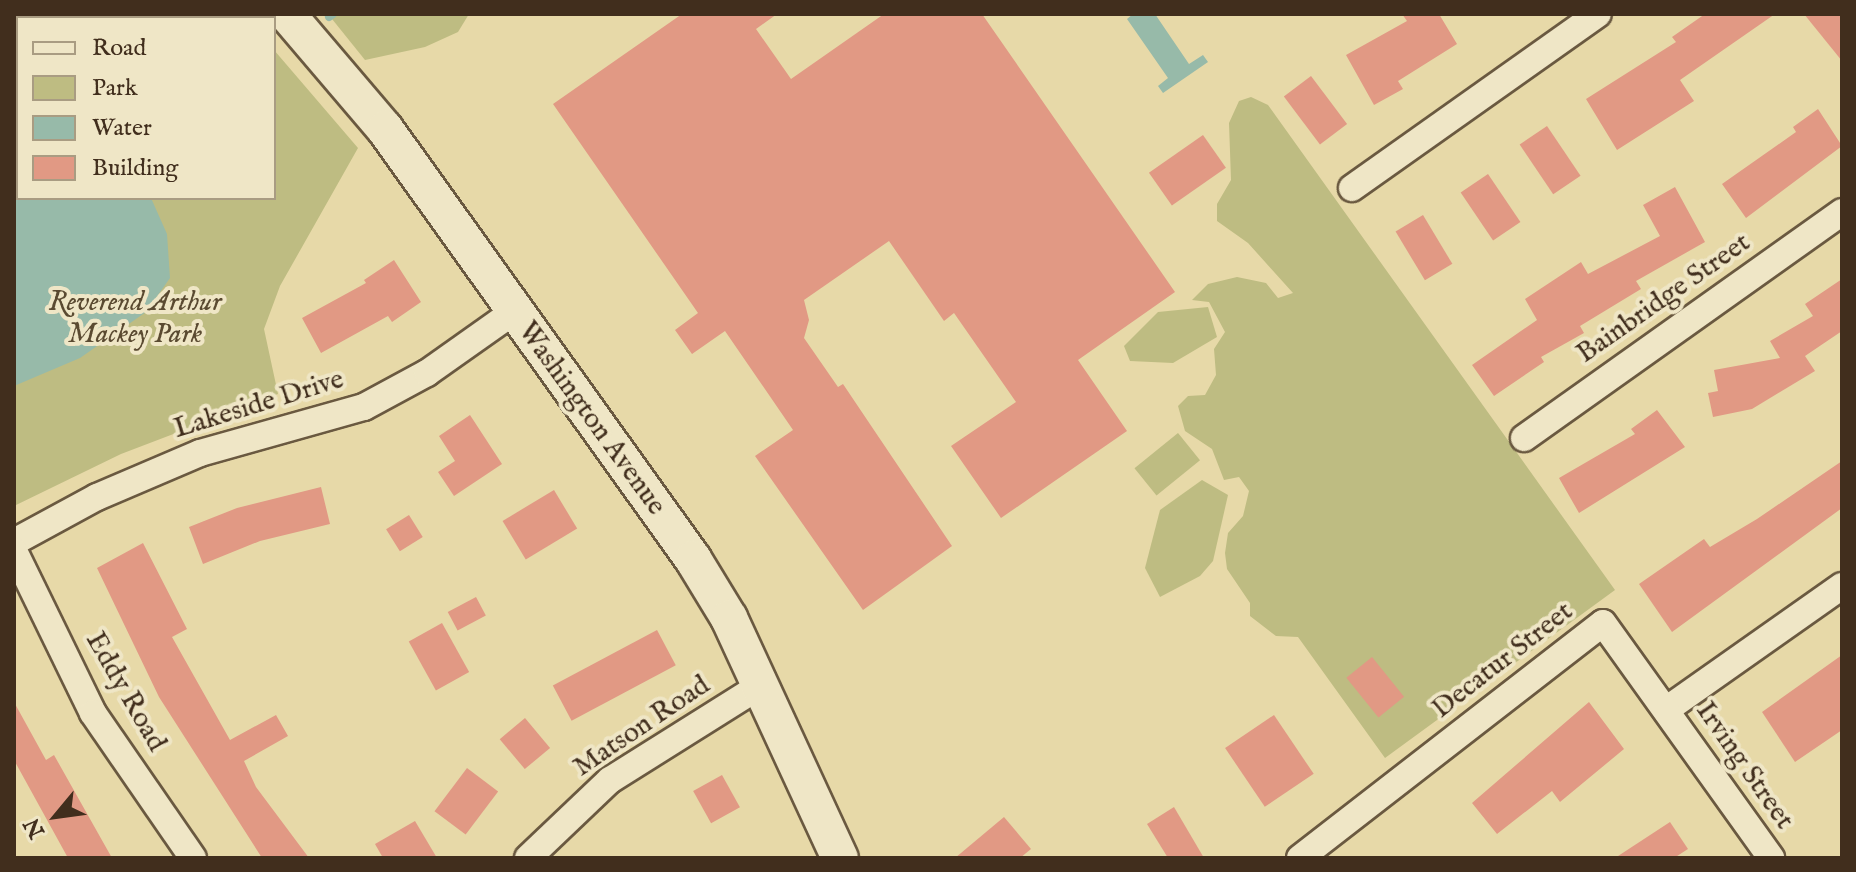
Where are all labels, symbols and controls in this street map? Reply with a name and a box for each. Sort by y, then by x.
legend [16,16,276,200]
text: Road [92,33,146,64]
text: Park [92,73,138,104]
text: Water [92,113,152,144]
text: Building [92,153,178,184]
street label: Bainbridge Street [1571,227,1757,371]
park label: Reverend Arthur Mackey Park [48,286,222,352]
street label: Washington Avenue [510,316,672,522]
street label: Lakeside Drive [170,363,348,447]
street label: Decatur Street [1426,596,1580,726]
street label: Eddy Road [77,626,173,758]
street label: Matson Road [567,669,717,785]
street label: Irving Street [1688,696,1800,836]
north arrow [16,776,96,856]
text: N [18,813,52,843]

